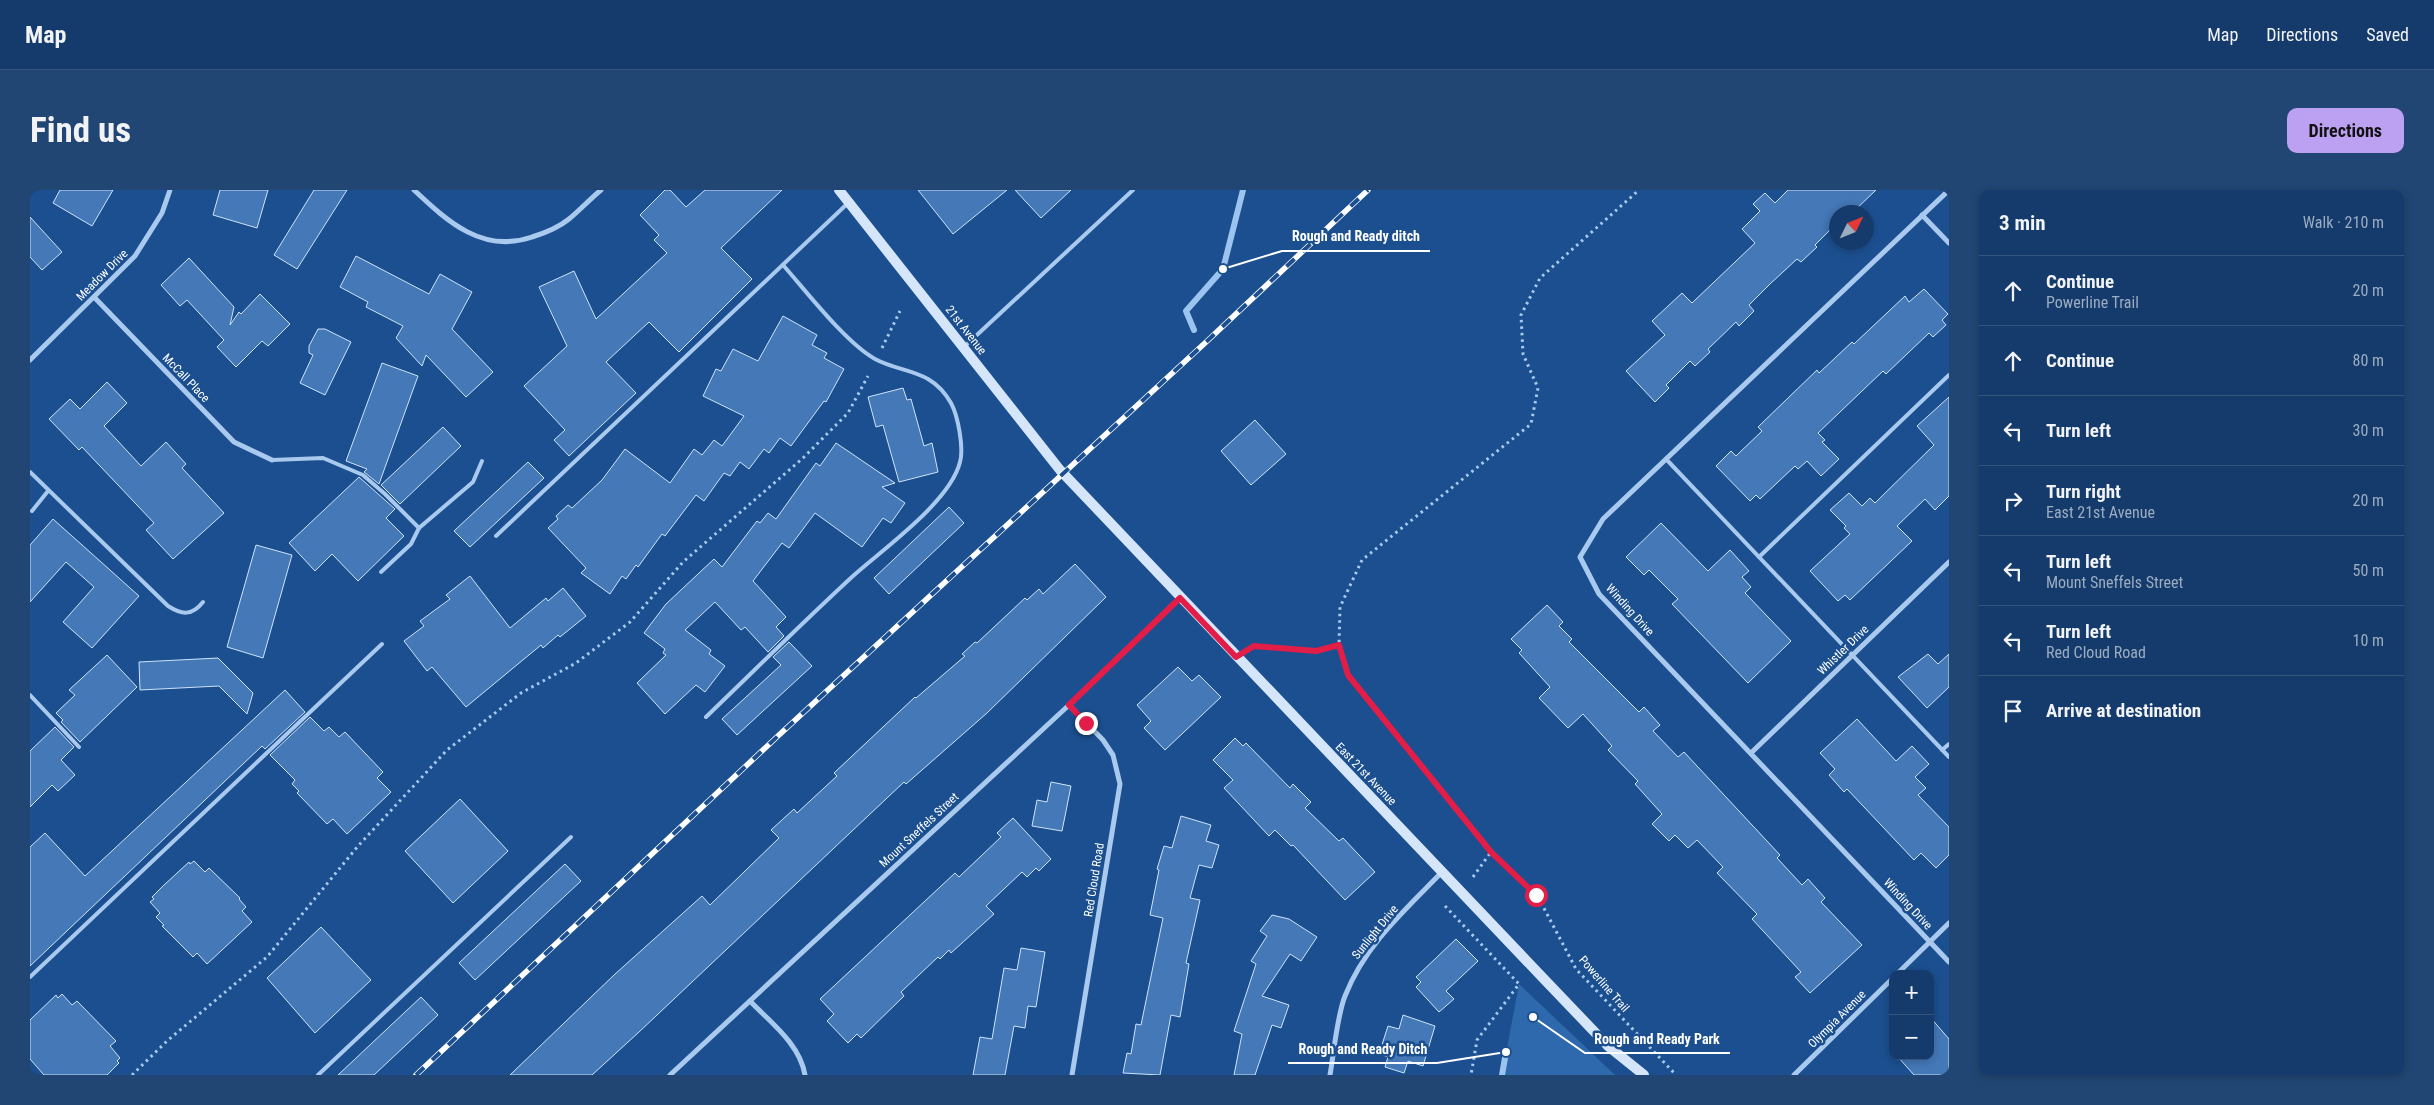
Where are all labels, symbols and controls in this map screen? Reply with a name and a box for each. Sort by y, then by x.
text: Map [25,21,66,49]
text: Map [2207,24,2238,45]
text: Directions [2266,24,2338,45]
text: Saved [2366,24,2409,45]
button: Directions [2287,108,2404,153]
text: Find us [30,110,131,151]
north arrow [1829,205,1874,250]
text: 3 min [1999,211,2046,235]
text: Walk · 210 m [2303,213,2384,232]
callout: Rough and Ready ditch [1282,222,1430,251]
text: Rough and Ready ditch [1292,228,1420,244]
street label: Meadow Drive [73,246,131,304]
text: Continue [2046,270,2114,293]
icon: ahead [1999,277,2027,305]
text: 20 m [2352,281,2384,300]
text: Powerline Trail [2046,293,2139,312]
street label: 21st Avenue [943,303,990,358]
icon: ahead [1999,347,2027,375]
text: Continue [2046,349,2114,372]
street label: McCall Place [160,351,213,405]
text: 80 m [2352,351,2384,370]
icon: left [1999,417,2027,445]
text: Turn left [2046,419,2111,442]
text: 30 m [2352,421,2384,440]
text: Turn right [2046,480,2121,503]
icon: right [1999,487,2027,515]
text: 20 m [2352,491,2384,510]
text: East 21st Avenue [2046,503,2155,522]
text: Turn left [2046,550,2111,573]
icon: left [1999,557,2027,585]
text: 50 m [2352,561,2384,580]
text: Mount Sneffels Street [2046,573,2183,592]
street label: Winding Drive [1603,581,1657,639]
text: Turn left [2046,620,2111,643]
street label: Whistler Drive [1815,622,1872,678]
icon: left [1999,627,2027,655]
text: 10 m [2352,631,2384,650]
text: Red Cloud Road [2046,643,2146,662]
icon: arrive [1999,697,2027,725]
text: Arrive at destination [2046,699,2201,722]
route end [1075,712,1098,735]
street label: East 21st Avenue [1333,740,1400,809]
street label: Mount Sneffels Street [877,790,962,870]
street label: Red Cloud Road [1081,842,1107,918]
street label: Winding Drive [1881,876,1935,933]
route start [1525,884,1548,907]
street label: Sunlight Drive [1349,902,1401,962]
street label: Powerline Trail [1576,953,1632,1015]
map controls [1889,970,1934,1060]
button: + [1889,970,1934,1015]
street label: Olympia Avenue [1805,987,1869,1051]
button: − [1889,1015,1934,1060]
callout: Rough and Ready Park [1585,1024,1730,1053]
text: Rough and Ready Park [1594,1031,1720,1047]
callout: Rough and Ready Ditch [1288,1034,1437,1063]
text: Rough and Ready Ditch [1299,1041,1428,1057]

